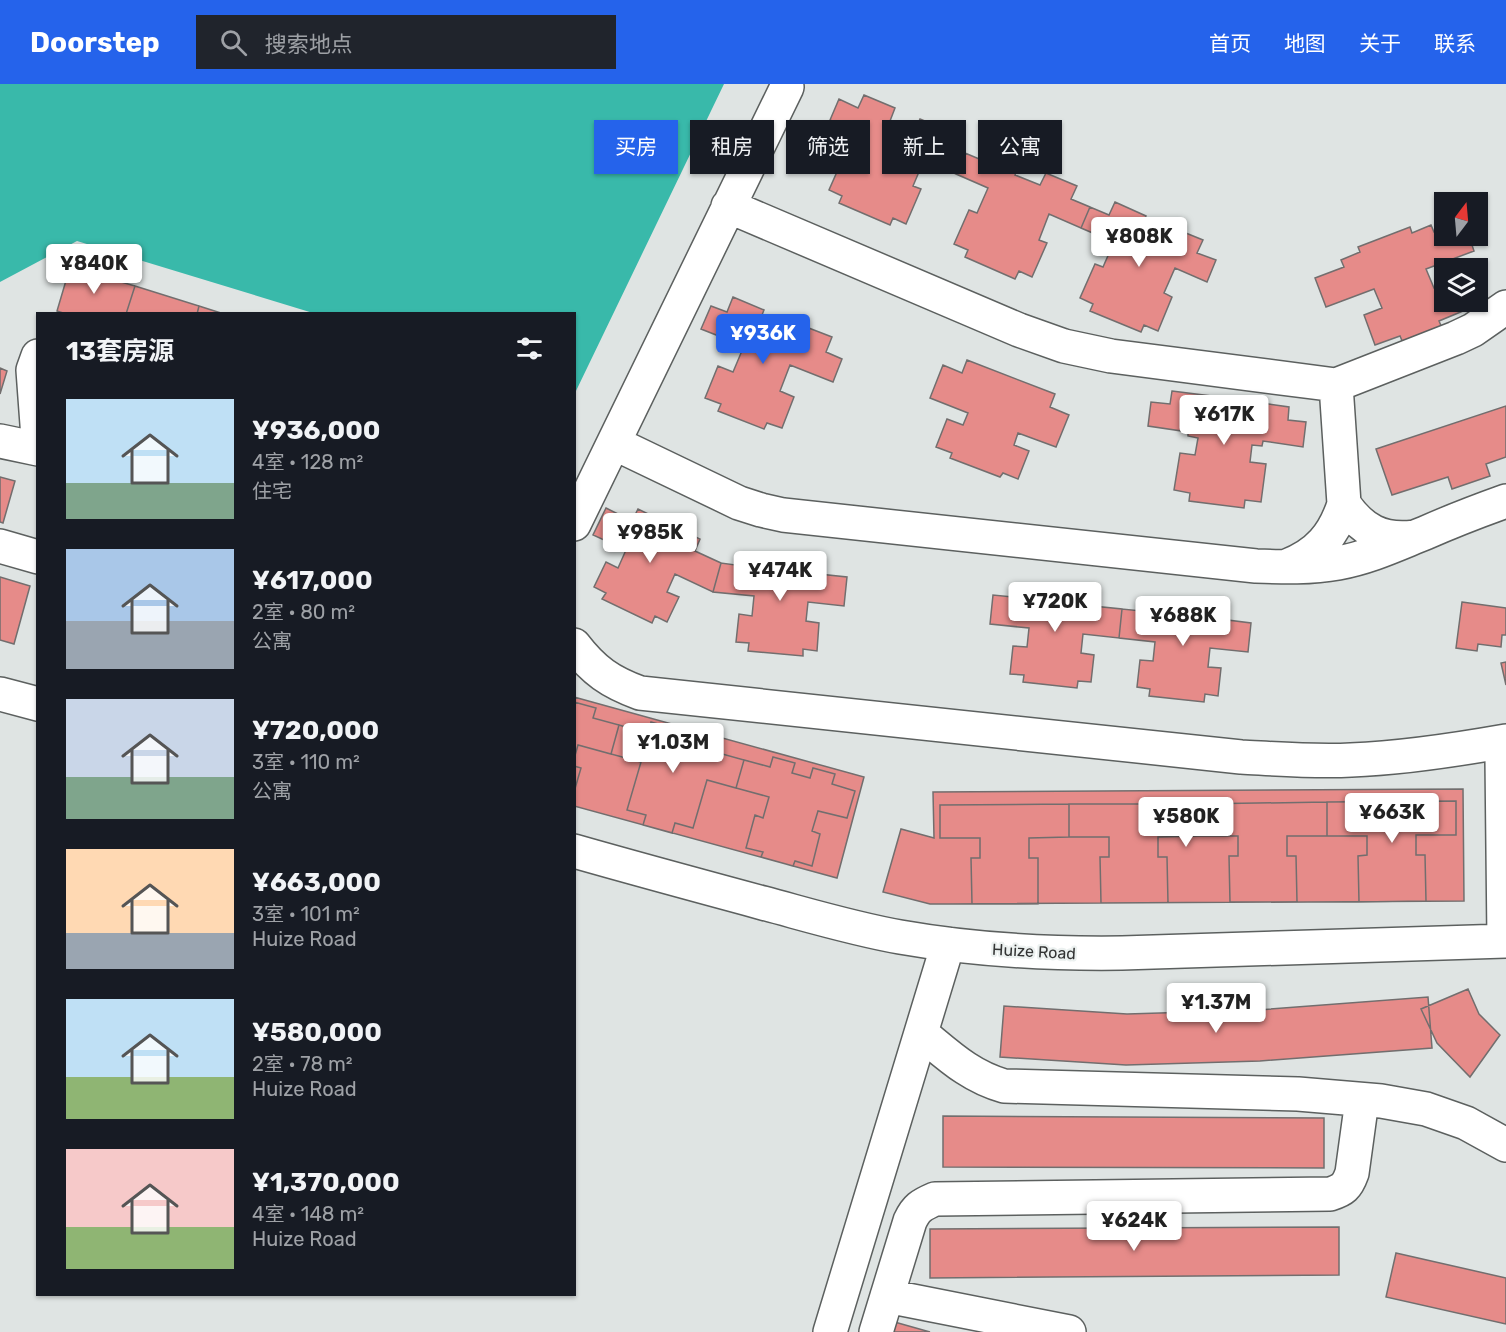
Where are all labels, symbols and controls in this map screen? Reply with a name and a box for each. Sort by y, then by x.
search box [196,15,616,69]
text: Doorstep [30,26,160,59]
icon: search [217,26,250,59]
text: 搜索地点 [265,31,353,58]
text: 首页 [1209,31,1251,56]
text: 地图 [1284,31,1326,56]
text: 关于 [1359,31,1401,56]
text: 联系 [1434,31,1476,56]
chip: 买房 [594,120,678,174]
chip: 租房 [690,120,774,174]
chip: 筛选 [786,120,870,174]
chip: 新上 [882,120,966,174]
chip: 公寓 [978,120,1062,174]
north arrow [1434,192,1488,246]
map controls [1434,192,1488,312]
pin: ¥808K [1097,217,1181,268]
text: ¥808K [1105,224,1173,248]
pin: ¥840K [52,244,136,295]
text: ¥840K [60,251,128,275]
button: layers [1434,258,1488,312]
pin: ¥936K [721,314,805,365]
text: ¥936K [730,321,796,345]
icon: filters [513,332,546,365]
text: 13套房源 [66,336,174,367]
pin: ¥617K [1182,395,1266,446]
text: ¥617K [1193,402,1255,426]
text: ¥936,000 [252,415,381,446]
icon: home [114,423,186,495]
text: 4室 · 128 m² [252,450,363,474]
text: 住宅 [252,479,292,503]
pin: ¥985K [608,513,692,564]
text: ¥985K [617,520,683,544]
pin: ¥474K [738,551,822,602]
text: ¥474K [748,558,812,582]
text: ¥617,000 [252,565,373,596]
icon: home [114,573,186,645]
pin: ¥720K [1013,582,1097,633]
text: ¥720K [1022,589,1088,613]
pin: ¥688K [1141,596,1225,647]
text: 2室 · 80 m² [252,600,355,624]
text: ¥688K [1149,603,1217,627]
text: 公寓 [252,629,292,653]
text: ¥720,000 [252,715,379,746]
icon: home [114,723,186,795]
pin: ¥1.03M [624,723,722,774]
text: ¥1.03M [637,730,709,754]
text: 3室 · 110 m² [252,750,360,774]
text: 公寓 [252,779,292,803]
pin: ¥663K [1350,793,1434,844]
pin: ¥580K [1144,797,1228,848]
text: ¥663K [1359,800,1425,824]
text: ¥580K [1152,804,1220,828]
text: ¥663,000 [252,867,381,898]
icon: home [114,873,186,945]
text: 3室 · 101 m² [252,902,360,926]
text: Huize Road [252,927,357,951]
street label: Huize Road [992,940,1076,963]
pin: ¥1.37M [1167,983,1265,1034]
text: ¥1.37M [1181,990,1251,1014]
text: ¥580,000 [252,1017,382,1048]
icon: home [114,1023,186,1095]
text: 2室 · 78 m² [252,1052,353,1076]
text: Huize Road [252,1077,357,1101]
text: ¥1,370,000 [252,1167,400,1198]
icon: home [114,1173,186,1245]
pin: ¥624K [1092,1201,1176,1252]
text: 4室 · 148 m² [252,1202,364,1226]
text: ¥624K [1101,1208,1167,1232]
text: Huize Road [252,1227,357,1251]

